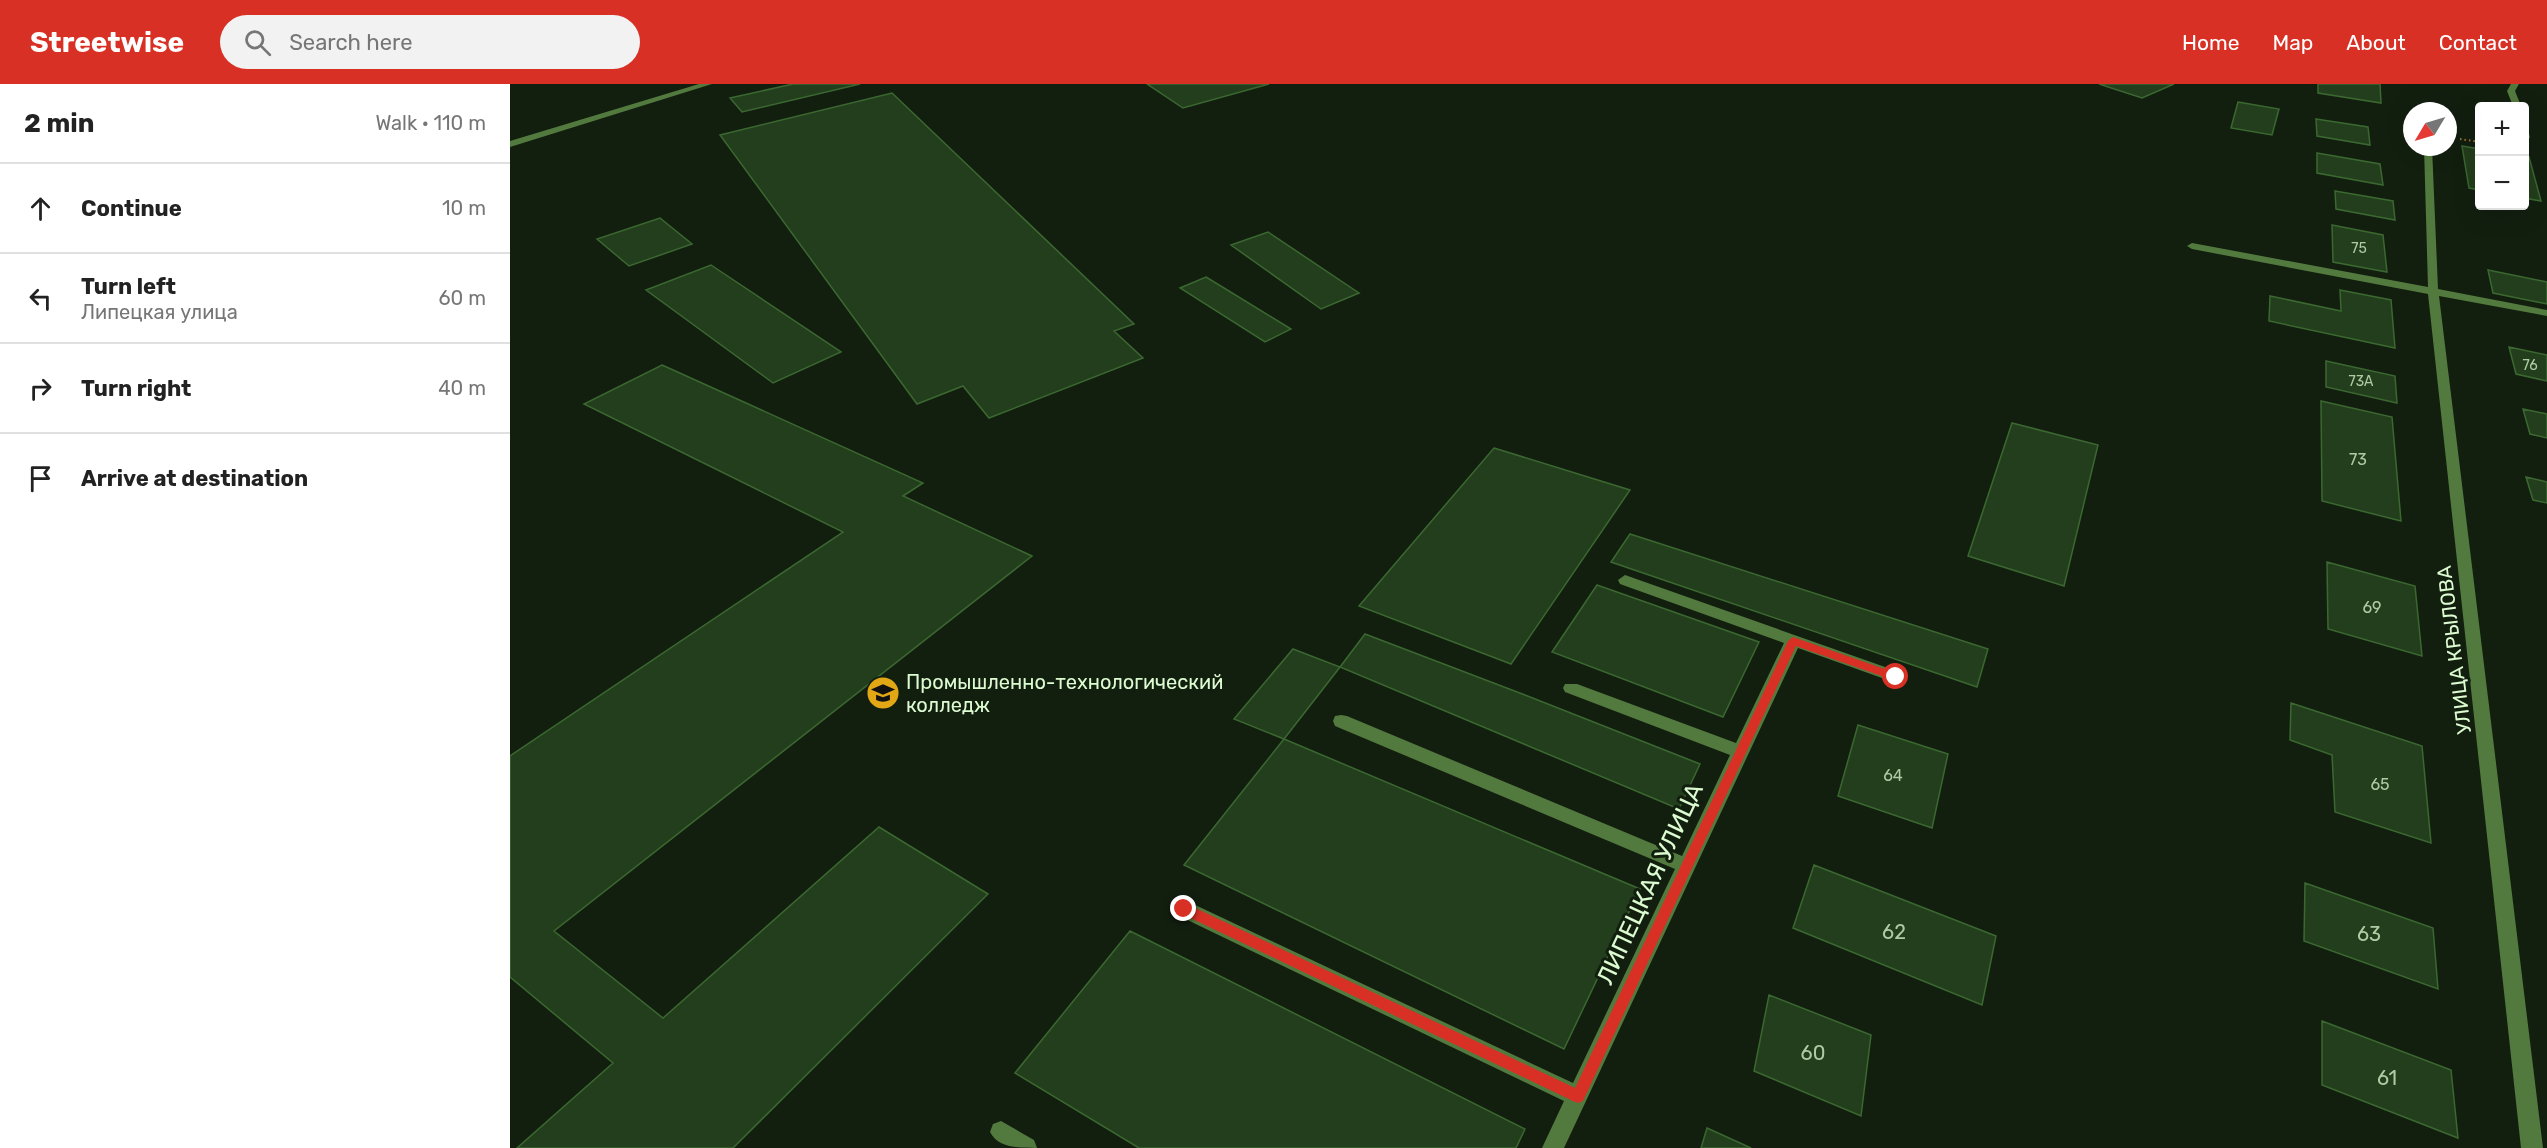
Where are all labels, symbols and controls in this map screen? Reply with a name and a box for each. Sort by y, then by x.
search box [220,15,640,69]
text: Streetwise [30,26,184,59]
icon: search [241,26,274,59]
text: Search here [289,29,413,56]
text: Home [2182,30,2239,55]
text: Map [2272,30,2313,55]
text: About [2346,30,2406,55]
text: Contact [2439,30,2517,55]
north arrow [2403,102,2457,156]
map controls [2475,102,2529,210]
button: + [2475,102,2529,156]
text: 2 min [24,108,94,139]
text: Walk · 110 m [375,111,486,135]
button: − [2475,156,2529,210]
icon: ahead [24,192,57,225]
text: Continue [81,195,182,222]
text: 10 m [442,196,486,220]
house number: 75 [2351,240,2367,257]
text: Turn left [81,273,176,300]
icon: left [24,282,57,315]
text: 60 m [439,286,486,310]
text: Липецкая улица [81,300,238,324]
house number: 76 [2522,357,2538,374]
icon: right [24,372,57,405]
house number: 73А [2349,373,2374,390]
text: Turn right [81,375,191,402]
text: 40 m [438,376,486,400]
house number: 73 [2349,450,2367,469]
icon: arrive [24,462,57,495]
text: Arrive at destination [81,465,308,492]
street label: УЛИЦА КРЫЛОВА [2432,564,2476,736]
house number: 69 [2362,598,2382,617]
route start [1882,663,1908,689]
place label: Промышленно-технологический колледж [906,670,1223,717]
school or university icon: Промышленно-технологический колледж [865,675,901,711]
house number: 64 [1883,766,1903,785]
house number: 65 [2370,775,2390,794]
street label: ЛИПЕЦКАЯ УЛИЦА [1591,779,1709,989]
route end [1170,895,1196,921]
house number: 62 [1882,920,1906,944]
house number: 63 [2357,922,2381,946]
house number: 60 [1801,1041,1825,1065]
house number: 61 [2377,1066,2397,1090]

